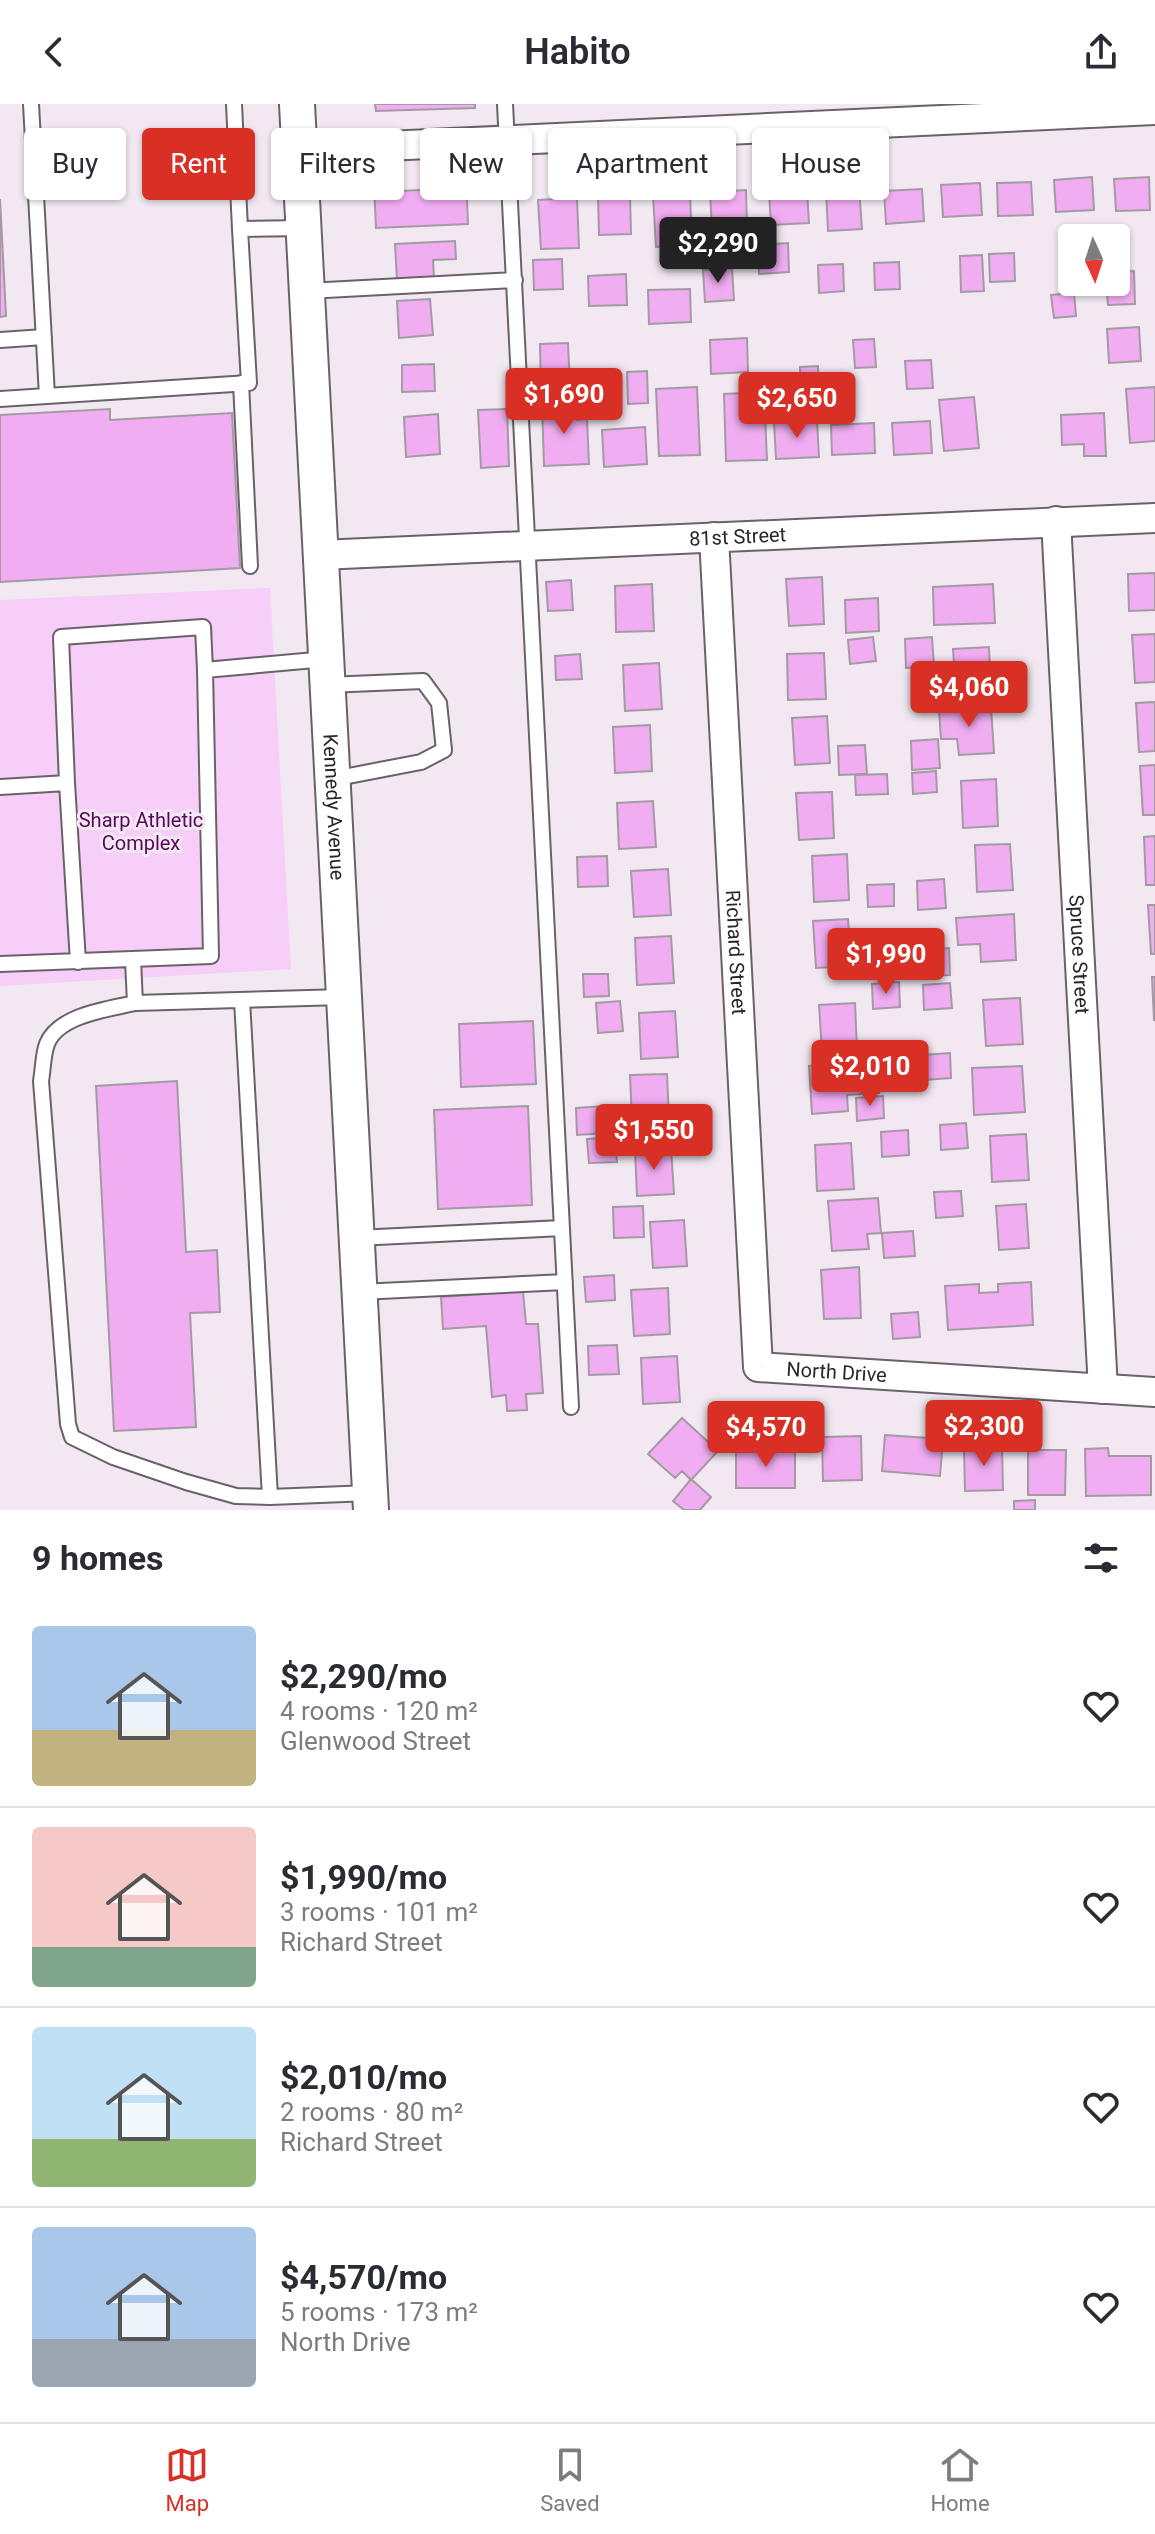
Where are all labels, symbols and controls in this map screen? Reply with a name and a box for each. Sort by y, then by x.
icon: back [32,30,76,74]
icon: share [1079,30,1123,74]
text: Habito [524,31,631,73]
chip: Buy [24,128,126,200]
chip: Rent [142,128,255,200]
chip: Filters [271,128,404,200]
chip: New [420,128,532,200]
chip: Apartment [548,128,736,200]
chip: House [752,128,889,200]
pin: $2,290 [653,217,783,285]
north arrow [1058,224,1130,296]
map controls [1058,224,1130,296]
text: $2,290 [678,228,758,258]
pin: $1,690 [499,368,629,436]
pin: $2,650 [732,372,862,440]
text: $1,690 [524,379,604,409]
text: $2,650 [757,383,837,413]
street label: 81st Street [689,522,787,551]
pin: $4,060 [904,661,1034,729]
text: $4,060 [929,672,1009,702]
street label: Kennedy Avenue [318,733,350,881]
park label: Sharp Athletic Complex [79,808,203,855]
street label: Richard Street [721,889,751,1016]
street label: Spruce Street [1064,894,1095,1015]
pin: $1,990 [821,928,951,996]
text: $1,990 [846,939,926,969]
pin: $2,010 [805,1040,935,1108]
text: $2,010 [830,1051,910,1081]
pin: $1,550 [589,1104,719,1172]
text: $1,550 [614,1115,694,1145]
street label: North Drive [786,1357,888,1387]
pin: $2,300 [919,1400,1049,1468]
pin: $4,570 [701,1401,831,1469]
text: $2,300 [944,1411,1024,1441]
text: $4,570 [726,1412,806,1442]
icon: filters [1079,1536,1123,1580]
text: 9 homes [32,1538,163,1578]
text: $2,290/mo [280,1656,447,1696]
icon: home [96,1658,192,1754]
icon: heart [1079,1684,1123,1728]
text: 4 rooms · 120 m² [280,1696,478,1726]
text: Glenwood Street [280,1726,471,1756]
text: $1,990/mo [280,1857,447,1897]
icon: home [96,1859,192,1955]
icon: heart [1079,1885,1123,1929]
text: 3 rooms · 101 m² [280,1897,478,1927]
text: Richard Street [280,1927,443,1957]
text: $2,010/mo [280,2057,447,2097]
icon: home [96,2059,192,2155]
icon: heart [1079,2085,1123,2129]
text: 2 rooms · 80 m² [280,2097,463,2127]
text: Richard Street [280,2127,443,2157]
text: $4,570/mo [280,2257,447,2297]
icon: home [96,2259,192,2355]
icon: heart [1079,2285,1123,2329]
text: 5 rooms · 173 m² [280,2297,478,2327]
text: North Drive [280,2327,411,2357]
tab: Map [165,2443,209,2516]
tab: Saved [540,2443,600,2516]
tab: Home [930,2443,990,2516]

